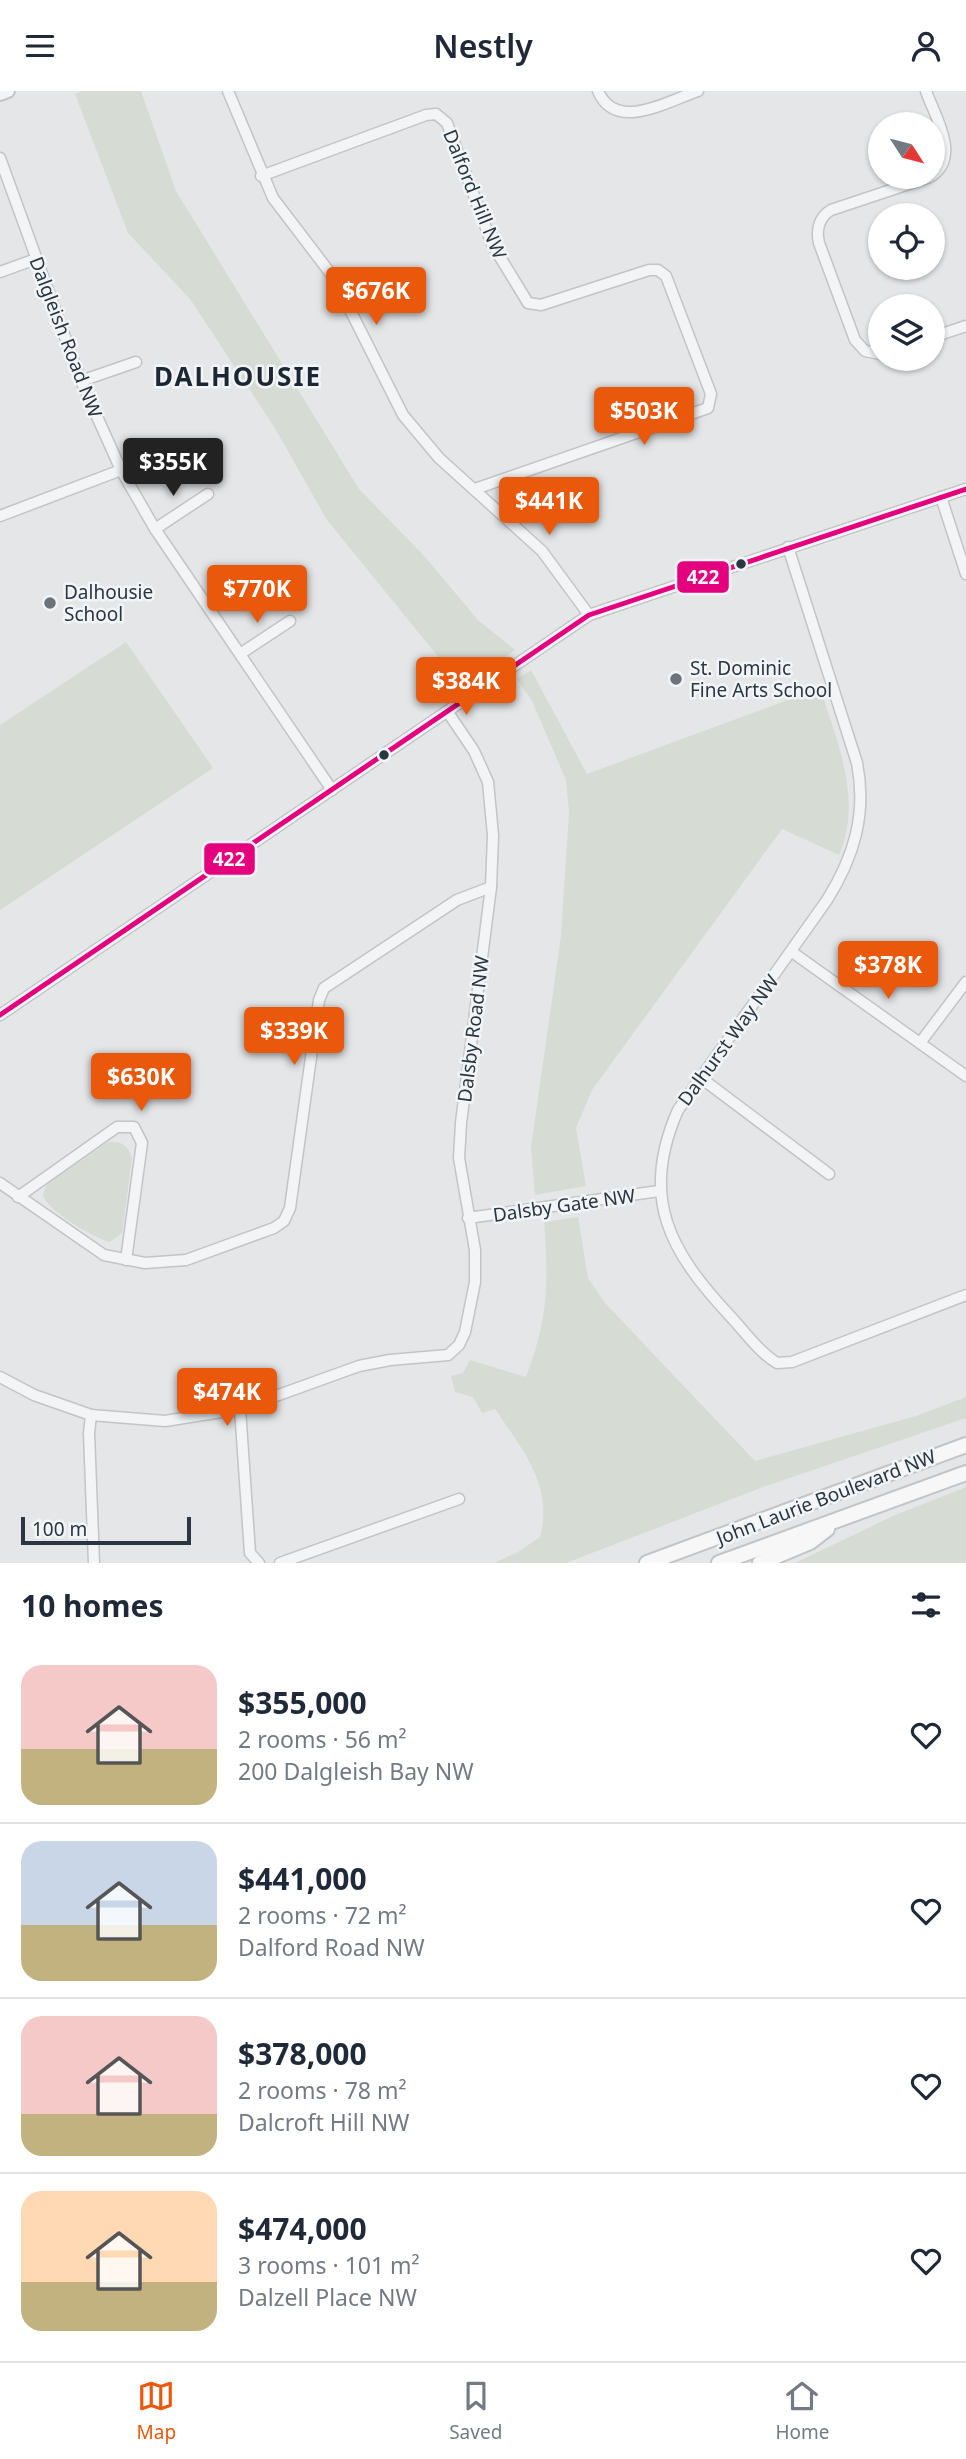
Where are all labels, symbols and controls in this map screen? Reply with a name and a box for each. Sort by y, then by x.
text: Nestly [433,24,533,67]
icon: menu [21,27,59,65]
icon: person [907,27,945,65]
north arrow [868,112,945,189]
map controls [868,112,945,371]
street label: Dalford Hill NW [437,125,513,263]
button: locate [868,203,945,280]
street label: Dalgleish Road NW [23,253,109,421]
pin: $676K [327,267,425,327]
text: $676K [342,274,410,306]
button: layers [868,294,945,371]
district label: DALHOUSIE [154,358,322,394]
pin: $503K [595,387,693,447]
text: $503K [610,394,678,426]
pin: $355K [124,439,222,498]
text: $355K [139,445,207,477]
pin: $441K [500,477,598,537]
text: $441K [515,484,583,516]
unlabelled marker [734,557,748,571]
line badge: 422 [676,560,730,594]
text: 422 [687,564,719,590]
pin: $770K [208,566,306,625]
text: $770K [223,572,291,604]
place label: Dalhousie School [64,579,153,627]
marker: Dalhousie School [42,595,58,611]
place label: St. Dominic Fine Arts School [690,655,832,703]
pin: $384K [417,657,515,717]
text: $384K [432,664,500,696]
marker: St. Dominic Fine Arts School [668,671,684,687]
unlabelled marker [377,748,391,762]
line badge: 422 [203,842,256,876]
text: 422 [213,846,245,872]
pin: $378K [839,941,937,1001]
text: $378K [854,948,922,980]
street label: Dalsby Road NW [451,954,495,1104]
street label: Dalhurst Way NW [672,969,785,1111]
pin: $339K [245,1007,343,1067]
text: $339K [260,1014,328,1046]
pin: $630K [92,1053,190,1113]
text: $630K [107,1060,175,1092]
street label: Dalsby Gate NW [491,1182,637,1228]
pin: $474K [178,1369,276,1428]
text: $474K [193,1375,261,1407]
street label: John Laurie Boulevard NW [711,1443,940,1552]
scale bar [21,1514,191,1546]
text: 100 m [32,1516,87,1542]
text: 10 homes [21,1585,164,1626]
icon: filters [907,1586,945,1624]
text: $355,000 [238,1682,367,1723]
icon: home [77,1693,161,1777]
icon: heart [907,1716,945,1754]
text: 2 rooms · 56 m² [238,1723,407,1755]
text: 200 Dalgleish Bay NW [238,1755,474,1787]
text: $441,000 [238,1858,367,1899]
icon: home [77,1869,161,1953]
icon: heart [907,1892,945,1930]
text: 2 rooms · 72 m² [238,1899,407,1931]
text: Dalford Road NW [238,1931,425,1963]
text: $378,000 [238,2033,367,2074]
icon: home [77,2044,161,2128]
icon: heart [907,2067,945,2105]
text: 2 rooms · 78 m² [238,2074,407,2106]
text: Dalcroft Hill NW [238,2106,410,2138]
text: $474,000 [238,2208,367,2249]
icon: home [77,2219,161,2303]
icon: heart [907,2242,945,2280]
text: 3 rooms · 101 m² [238,2249,420,2281]
text: Dalzell Place NW [238,2281,417,2313]
tab: Map [137,2377,176,2445]
tab: Saved [449,2377,502,2445]
tab: Home [775,2377,829,2445]

